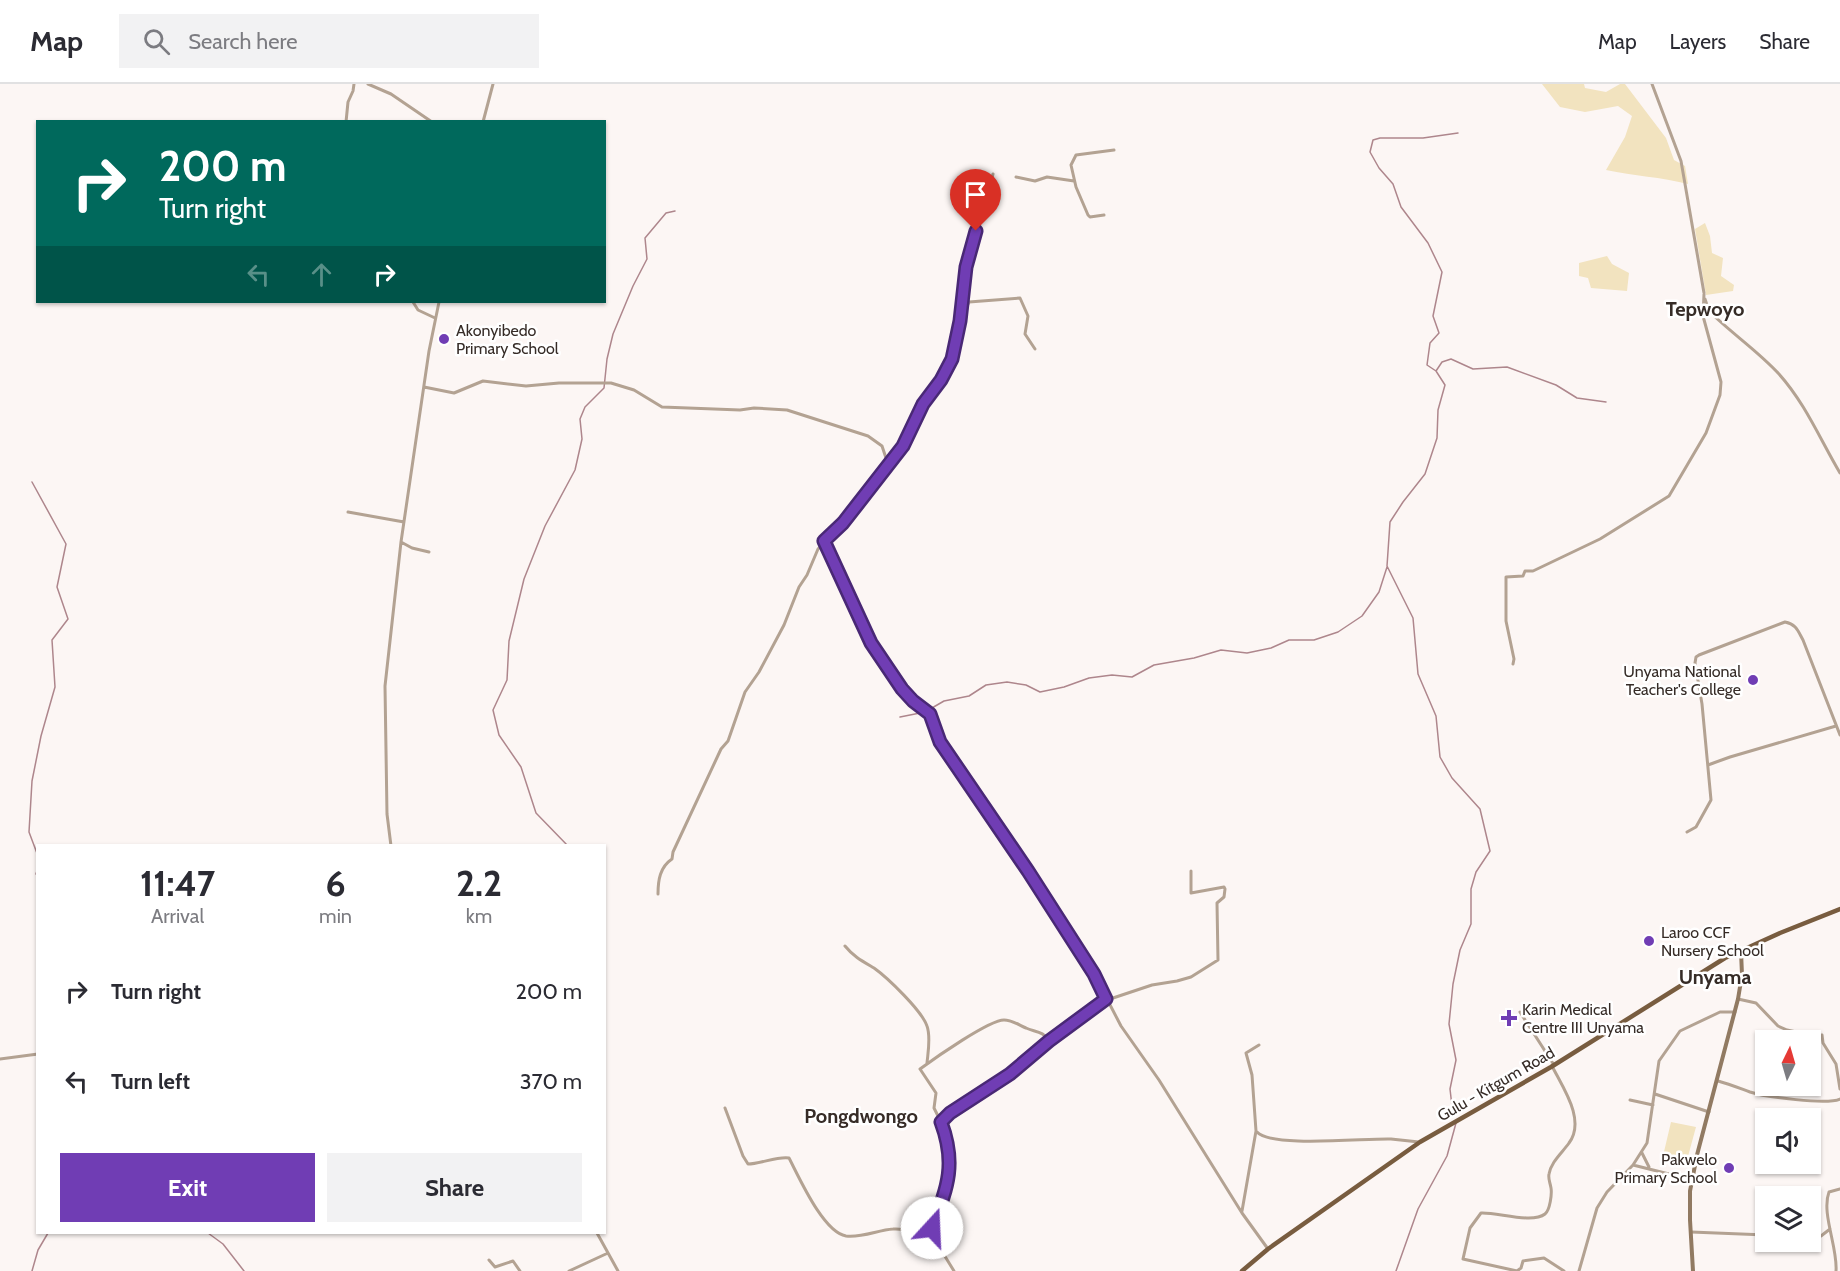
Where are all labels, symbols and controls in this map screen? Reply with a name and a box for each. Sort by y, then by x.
search box [119,14,539,68]
text: Map [30,24,83,58]
icon: search [140,25,173,58]
text: Search here [188,28,297,55]
text: Map [1598,29,1637,54]
text: Layers [1670,29,1726,54]
text: Share [1759,29,1810,54]
text: 200 m [159,140,286,192]
icon: right [60,144,138,222]
pin [950,169,1001,231]
icon: arrive [959,178,992,211]
text: Turn right [159,192,266,225]
icon: left [242,258,275,291]
icon: ahead [305,258,338,291]
icon: right [368,258,401,291]
district label: Tepwoyo [1666,297,1744,321]
place label: Akonyibedo Primary School [456,321,559,358]
marker: Akonyibedo Primary School [437,332,451,346]
place label: Unyama National Teacher's College [1623,662,1741,699]
marker: Unyama National Teacher's College [1746,673,1760,687]
text: 11:47 [140,861,215,905]
text: 6 [325,861,346,905]
text: 2.2 [456,861,502,905]
text: Arrival [151,904,204,928]
text: min [319,904,352,928]
text: km [466,904,492,928]
place label: Laroo CCF Nursery School [1661,923,1764,960]
marker: Laroo CCF Nursery School [1642,934,1656,948]
district label: Unyama [1679,965,1751,989]
icon: right [60,975,93,1008]
text: Turn right [111,978,201,1005]
text: 200 m [516,978,582,1005]
place label: Karin Medical Centre III Unyama [1522,1000,1644,1037]
marker: Karin Medical Centre III Unyama [1500,1009,1518,1027]
north arrow [1755,1030,1821,1096]
map controls [1755,1030,1821,1252]
street label: Gulu - Kitgum Road [1434,1043,1558,1125]
icon: left [60,1065,93,1098]
text: Turn left [111,1068,190,1095]
text: 370 m [520,1068,582,1095]
district label: Pongdwongo [804,1104,918,1128]
button: sound [1755,1108,1821,1174]
place label: Pakwelo Primary School [1614,1150,1717,1187]
button: Exit [60,1153,315,1222]
button: Share [327,1153,582,1222]
marker: Pakwelo Primary School [1722,1161,1736,1175]
button: layers [1755,1186,1821,1252]
position arrow [900,1196,964,1260]

